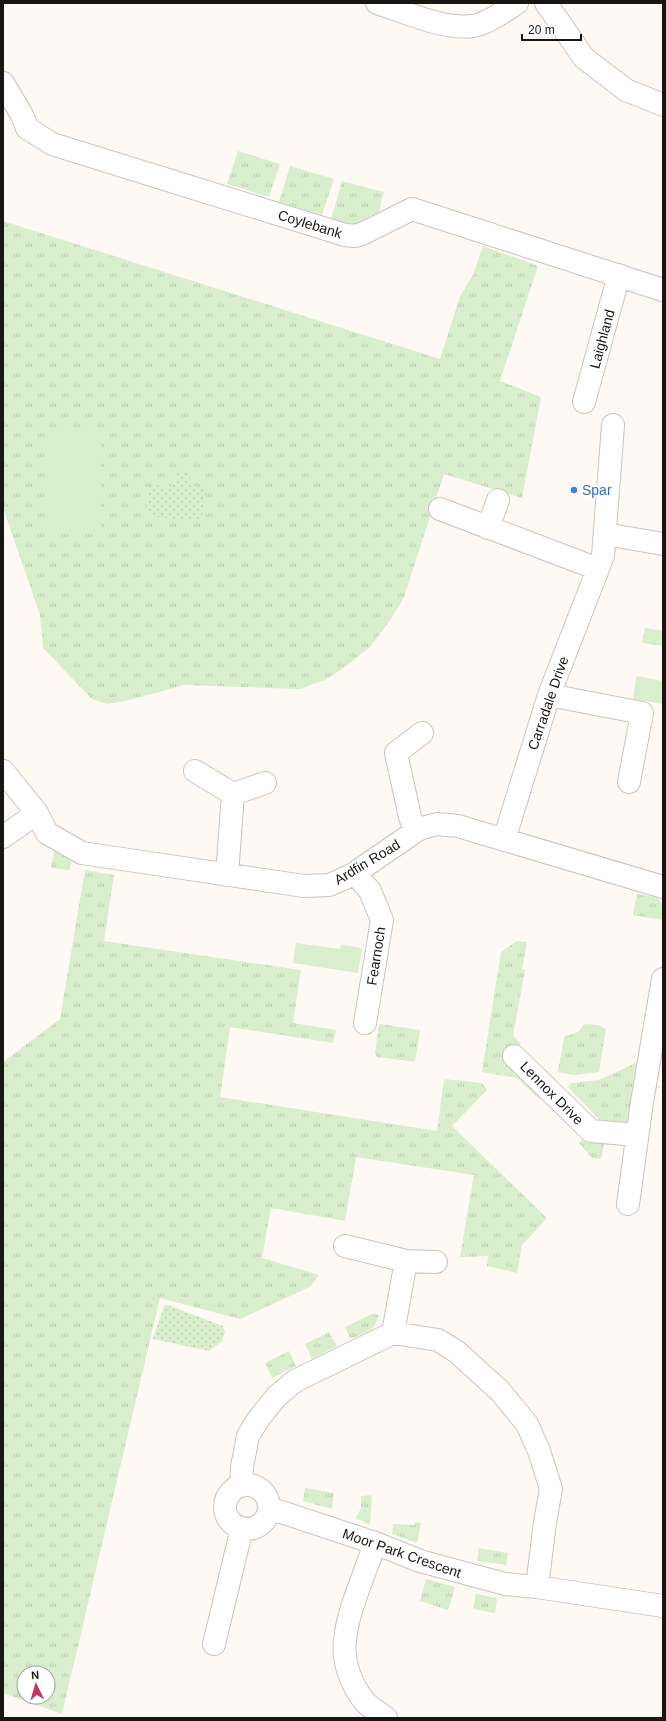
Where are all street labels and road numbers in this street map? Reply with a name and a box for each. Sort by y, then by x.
street label: Coylebank [276,207,345,242]
street label: Laighland [586,308,618,370]
street label: Carradale Drive [524,654,572,752]
street label: Ardfin Road [331,836,403,888]
street label: Fearnoch [363,926,389,986]
street label: Lennox Drive [517,1058,587,1128]
street label: Moor Park Crescent [341,1525,464,1581]

